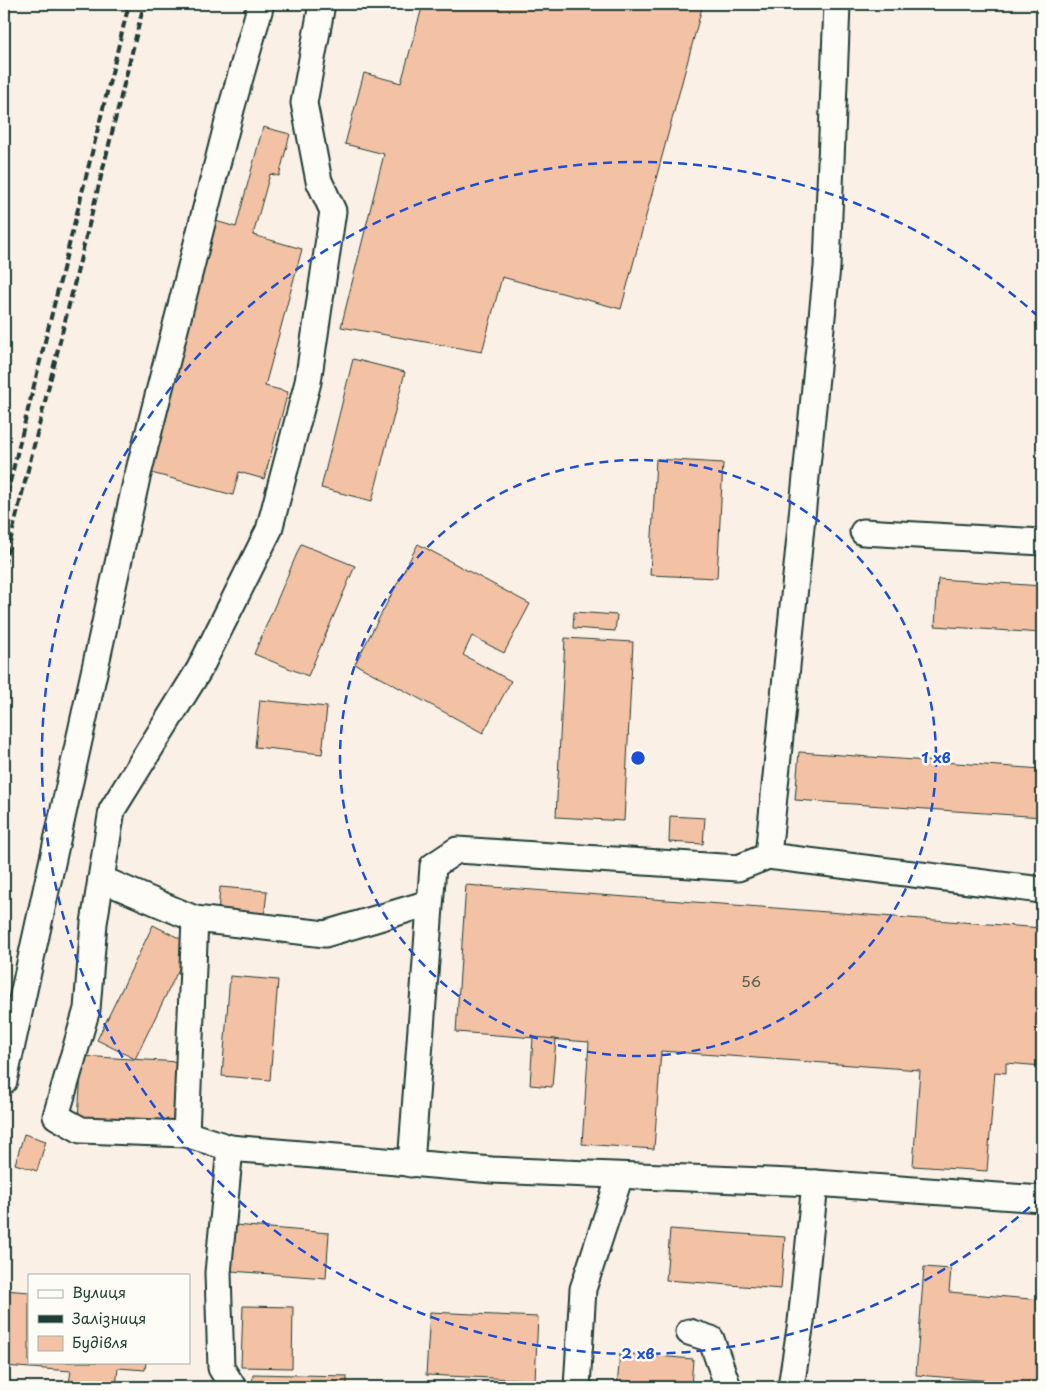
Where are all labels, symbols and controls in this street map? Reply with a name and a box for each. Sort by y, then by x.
text: 1 хв [921,745,951,768]
centre of rings [629,749,647,767]
house number: 56 [741,969,761,992]
legend [28,1274,190,1364]
text: Вулиця [72,1280,126,1303]
text: Залізниця [71,1306,146,1329]
text: Будівля [72,1330,128,1353]
text: 2 хв [622,1341,654,1364]

